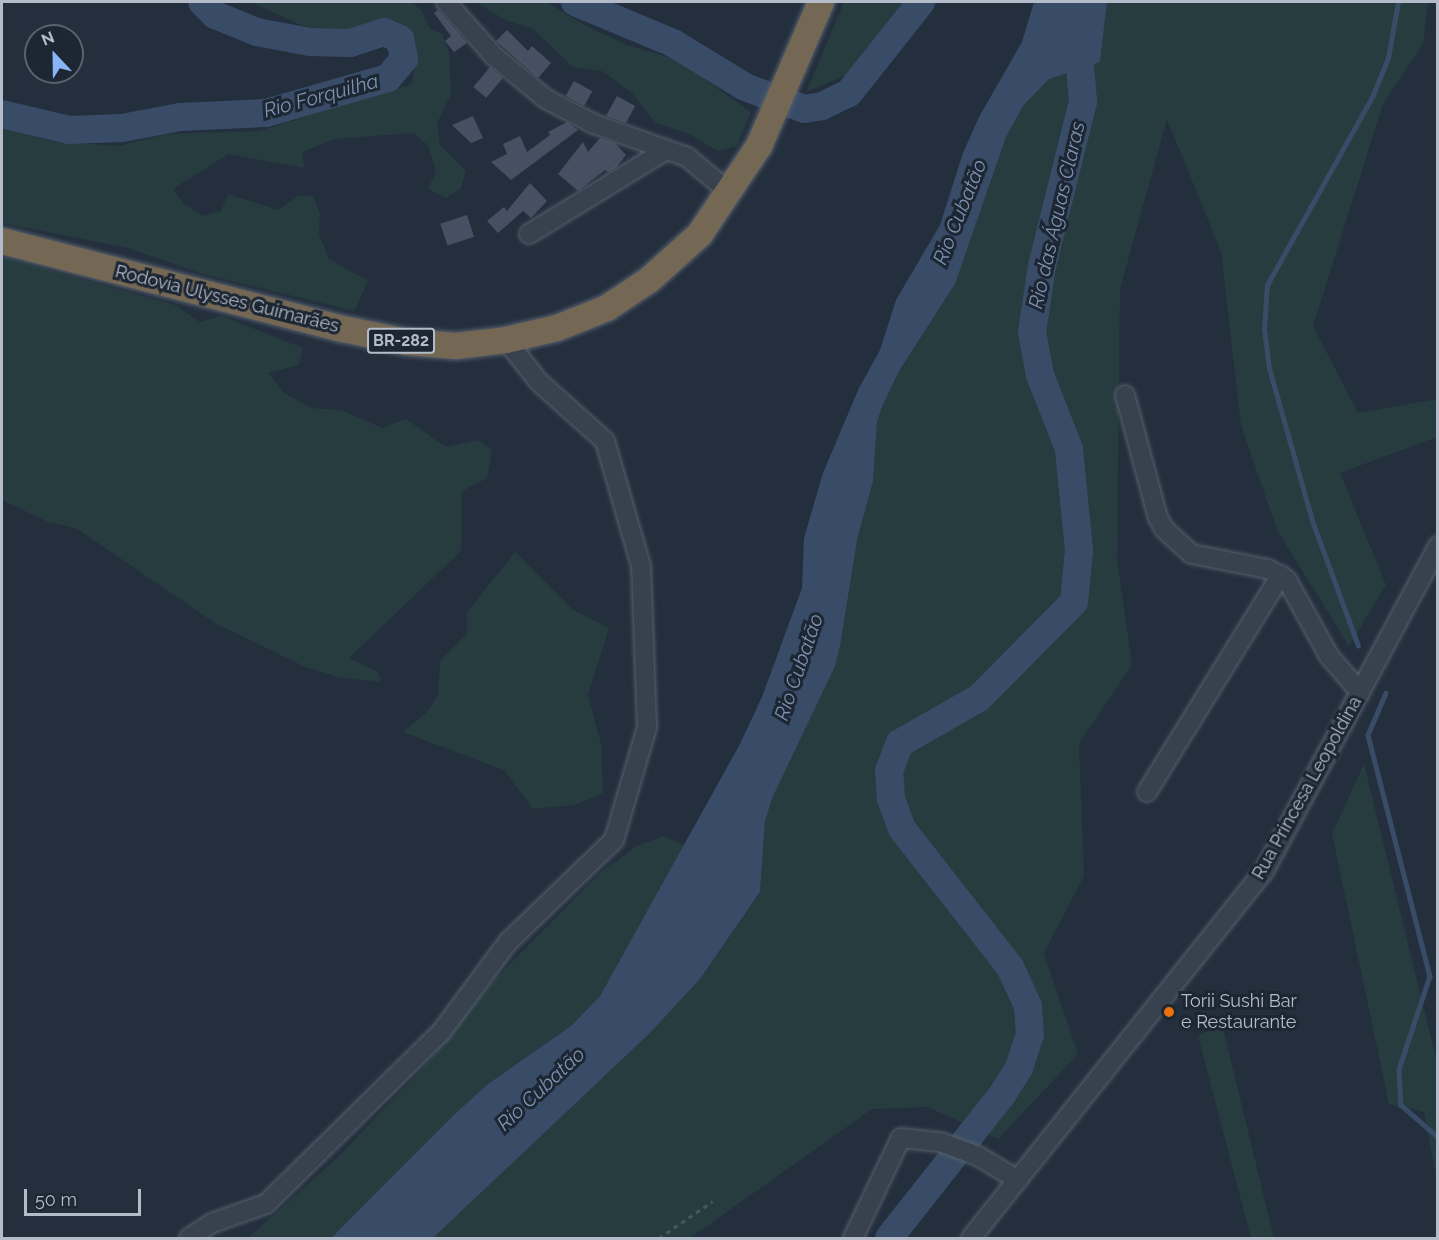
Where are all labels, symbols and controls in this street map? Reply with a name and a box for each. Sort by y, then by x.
north arrow [24,24,84,84]
text: N [39,28,57,50]
water label: Rio Forquilha [261,69,381,123]
water label: Rio das Águas Claras [1024,119,1090,311]
water label: Rio Cubatão [928,156,992,268]
street label: Rodovia Ulysses Guimarães [113,261,341,337]
road number: BR-282 [366,328,436,354]
water label: Rio Cubatão [770,611,828,723]
street label: Rua Princesa Leopoldina [1248,693,1366,883]
place label: Torii Sushi Bar e Restaurante [1181,991,1297,1034]
marker: Torii Sushi Bar e Restaurante [1162,1005,1176,1019]
water label: Rio Cubatão [492,1042,590,1136]
scale bar [27,1177,144,1215]
text: 50 m [35,1189,77,1210]

